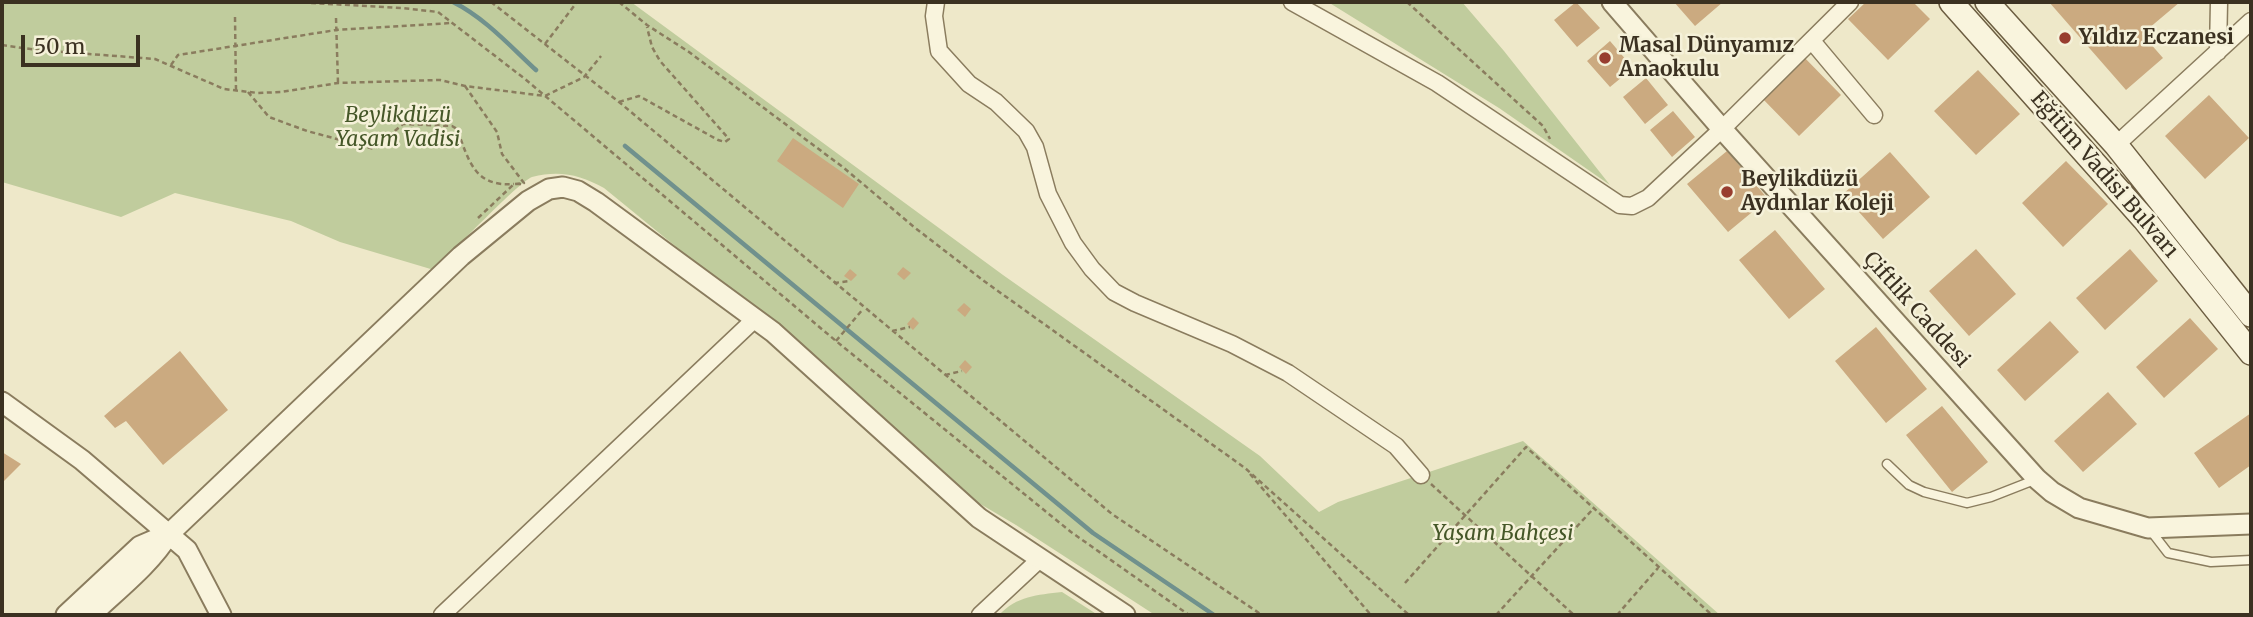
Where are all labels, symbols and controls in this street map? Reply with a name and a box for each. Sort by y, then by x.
scale bar [24,21,144,65]
place label: Yıldız Eczanesi [2079,25,2234,51]
marker: Yıldız Eczanesi [2057,30,2073,46]
text: 50 m [34,33,85,60]
place label: Masal Dünyamız Anaokulu [1619,33,1794,83]
marker: Masal Dünyamız Anaokulu [1597,50,1613,66]
street label: Eğitim Vadisi Bulvarı [2025,87,2183,263]
park label: Beylikdüzü Yaşam Vadisi [336,103,460,153]
place label: Beylikdüzü Aydınlar Koleji [1741,167,1894,217]
marker: Beylikdüzü Aydınlar Koleji [1719,184,1735,200]
street label: Çiftlik Caddesi [1857,247,1975,373]
park label: Yaşam Bahçesi [1433,521,1573,547]

